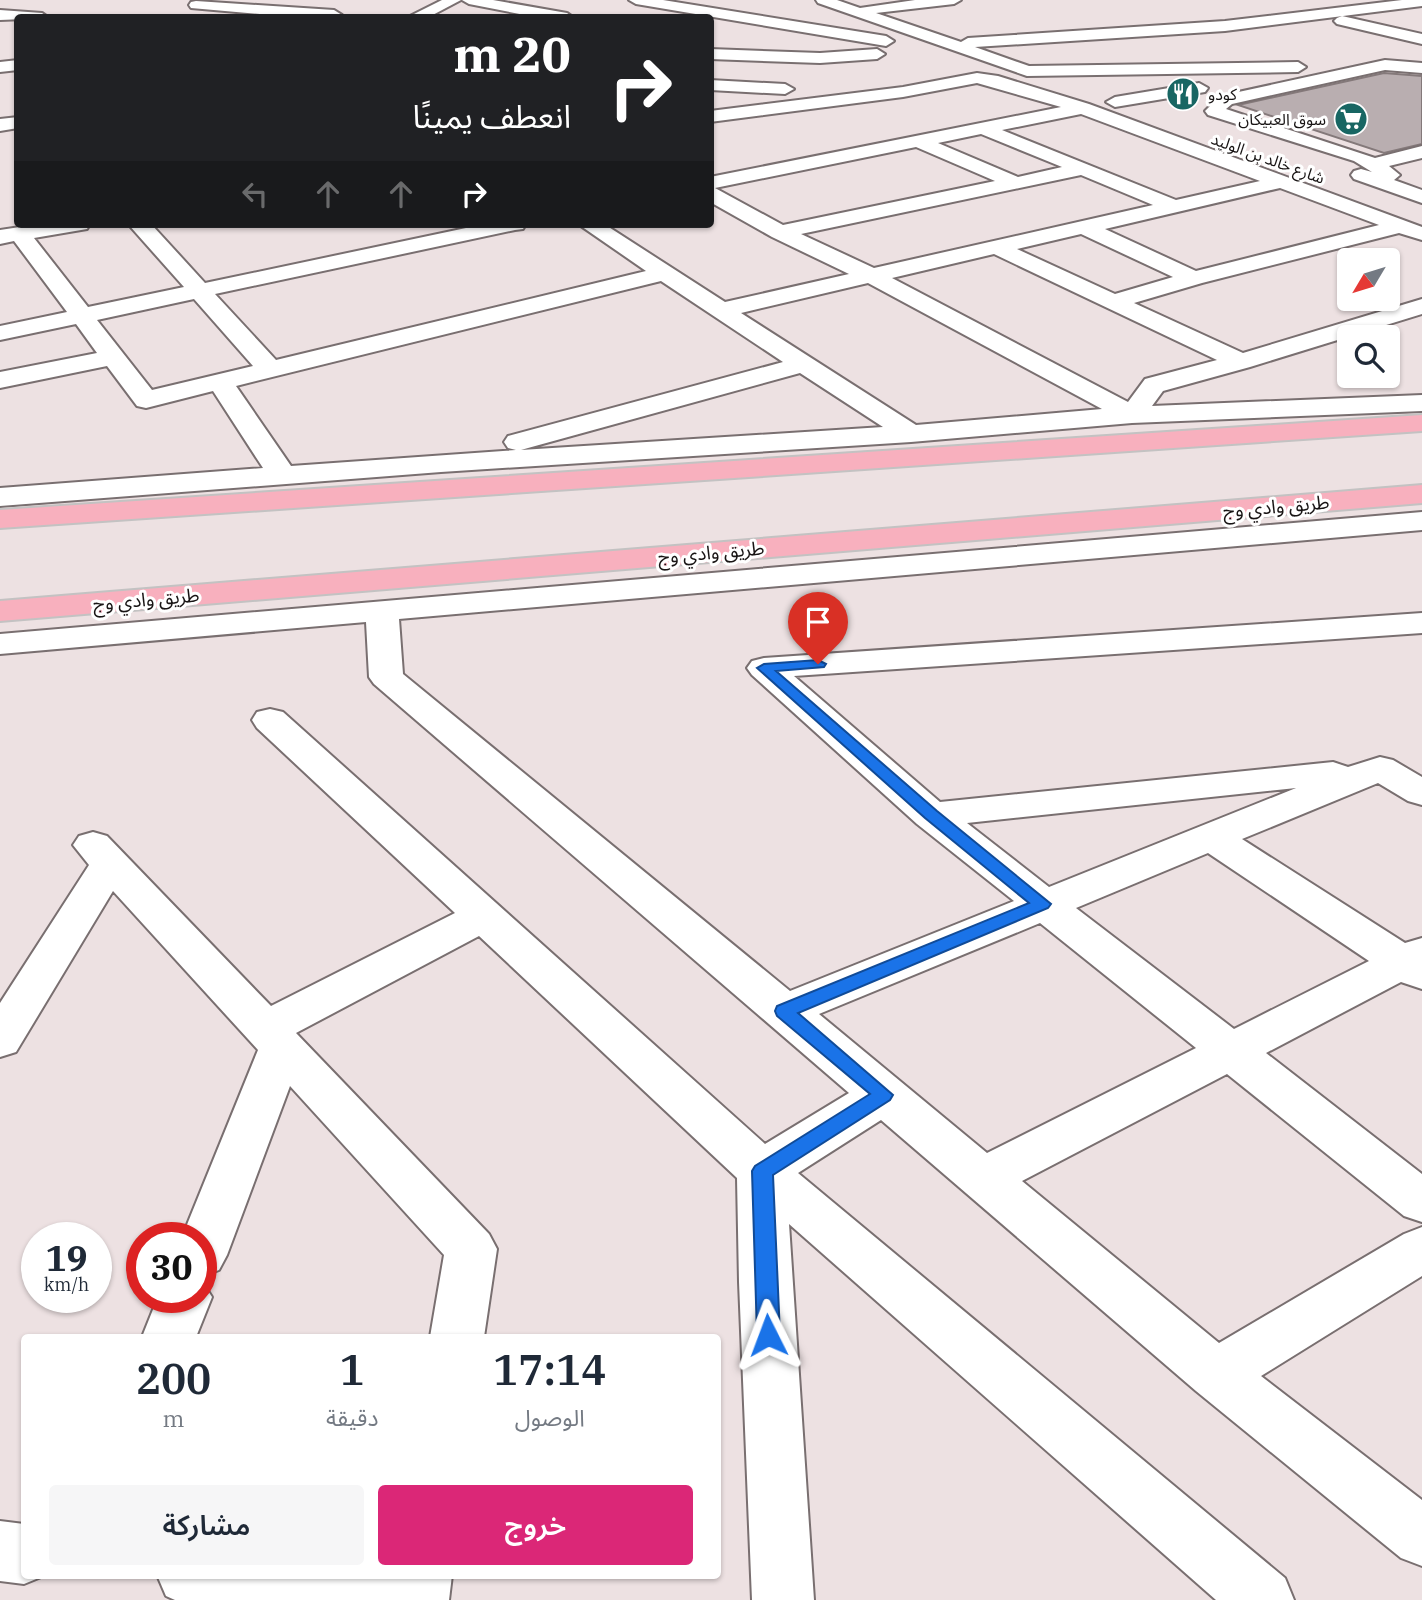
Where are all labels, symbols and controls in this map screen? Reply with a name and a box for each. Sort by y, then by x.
text: 20 m [453,22,571,85]
icon: right [595,42,686,133]
restaurant icon: كودو [1164,75,1202,113]
place label: كودو [1208,84,1237,104]
text: انعطف يمينًا [413,95,571,137]
supermarket icon: سوق العبيكان [1332,100,1370,138]
place label: سوق العبيكان [1238,109,1326,129]
street label: شارع خالد بن الوليد [1208,128,1327,191]
icon: left [236,175,274,213]
icon: ahead [309,175,347,213]
icon: ahead [382,175,420,213]
icon: right [455,175,493,213]
north arrow [1337,248,1400,312]
map controls [1337,248,1400,388]
button: search [1337,325,1400,388]
street label: طريق وادي وج [1222,489,1331,526]
street label: طريق وادي وج [657,535,766,572]
street label: طريق وادي وج [92,582,201,619]
pin [788,592,848,664]
icon: arrive [799,603,837,641]
speed limit sign: 30 [126,1222,217,1313]
text: 19 [45,1235,88,1281]
text: km/h [44,1273,89,1296]
position arrow [731,1298,805,1372]
text: 1 [340,1342,365,1397]
text: 17:14 [493,1342,606,1397]
text: 200 [136,1351,211,1406]
text: دقيقة [326,1402,378,1432]
text: الوصول [515,1402,585,1432]
text: m [163,1403,184,1433]
button: مشاركة [49,1485,364,1565]
button: خروج [378,1485,693,1565]

